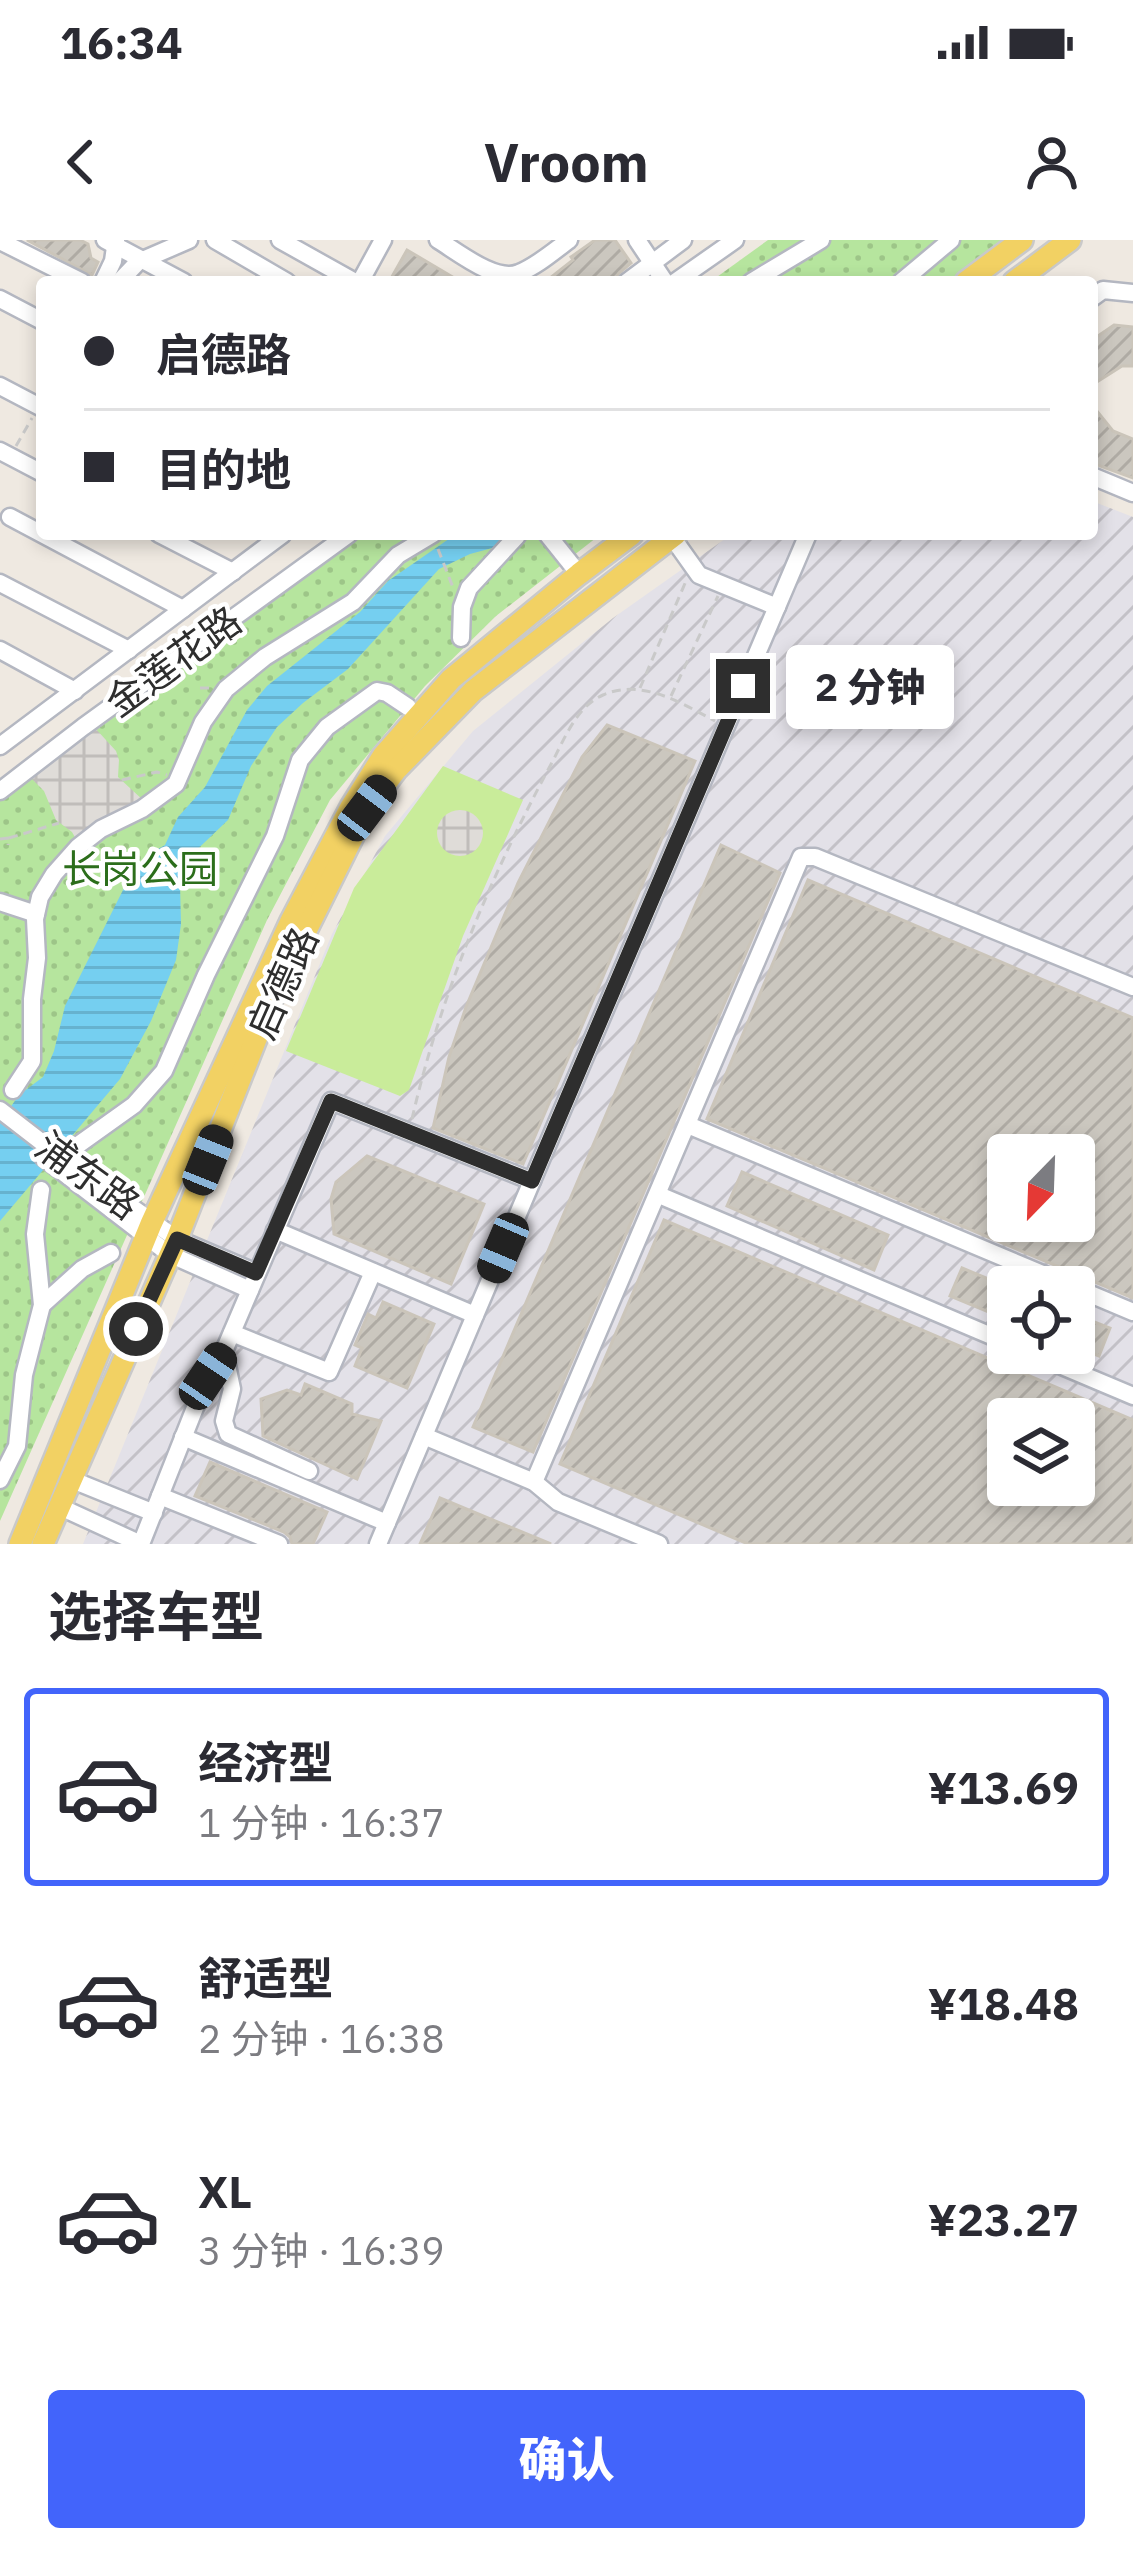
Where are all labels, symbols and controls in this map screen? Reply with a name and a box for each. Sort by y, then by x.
text: 16:34 [60,13,183,71]
text: Vroom [484,127,649,197]
icon: back [48,129,114,195]
icon: person [1019,129,1085,195]
text: 启德路 [156,325,291,383]
text: 目的地 [156,440,291,498]
street label: 金莲花路 [95,595,251,727]
callout: 2 分钟 [785,644,953,728]
route end [716,659,770,713]
text: 2 分钟 [815,661,925,712]
car [331,768,403,848]
park label: 长岗公园 [62,843,218,894]
street label: 启德路 [235,919,329,1047]
street label: 浦东路 [26,1120,150,1230]
car [178,1120,238,1200]
north arrow [987,1134,1095,1242]
map controls [987,1134,1095,1506]
car [472,1208,534,1288]
button: locate [987,1266,1095,1374]
route start [109,1302,163,1356]
car [173,1336,243,1416]
button: layers [987,1398,1095,1506]
text: 选择车型 [48,1581,264,1651]
icon: car [54,1733,162,1841]
text: 经济型 [198,1733,333,1791]
text: ¥13.69 [928,1758,1079,1816]
text: 1 分钟 · 16:37 [198,1797,445,1848]
icon: car [54,1949,162,2057]
text: 舒适型 [198,1949,333,2007]
text: ¥18.48 [928,1974,1079,2032]
text: 2 分钟 · 16:38 [198,2013,445,2064]
text: XL [198,2162,252,2220]
icon: car [54,2165,162,2273]
text: ¥23.27 [928,2190,1079,2248]
text: 3 分钟 · 16:39 [198,2225,445,2276]
button: 确认 [48,2390,1085,2528]

